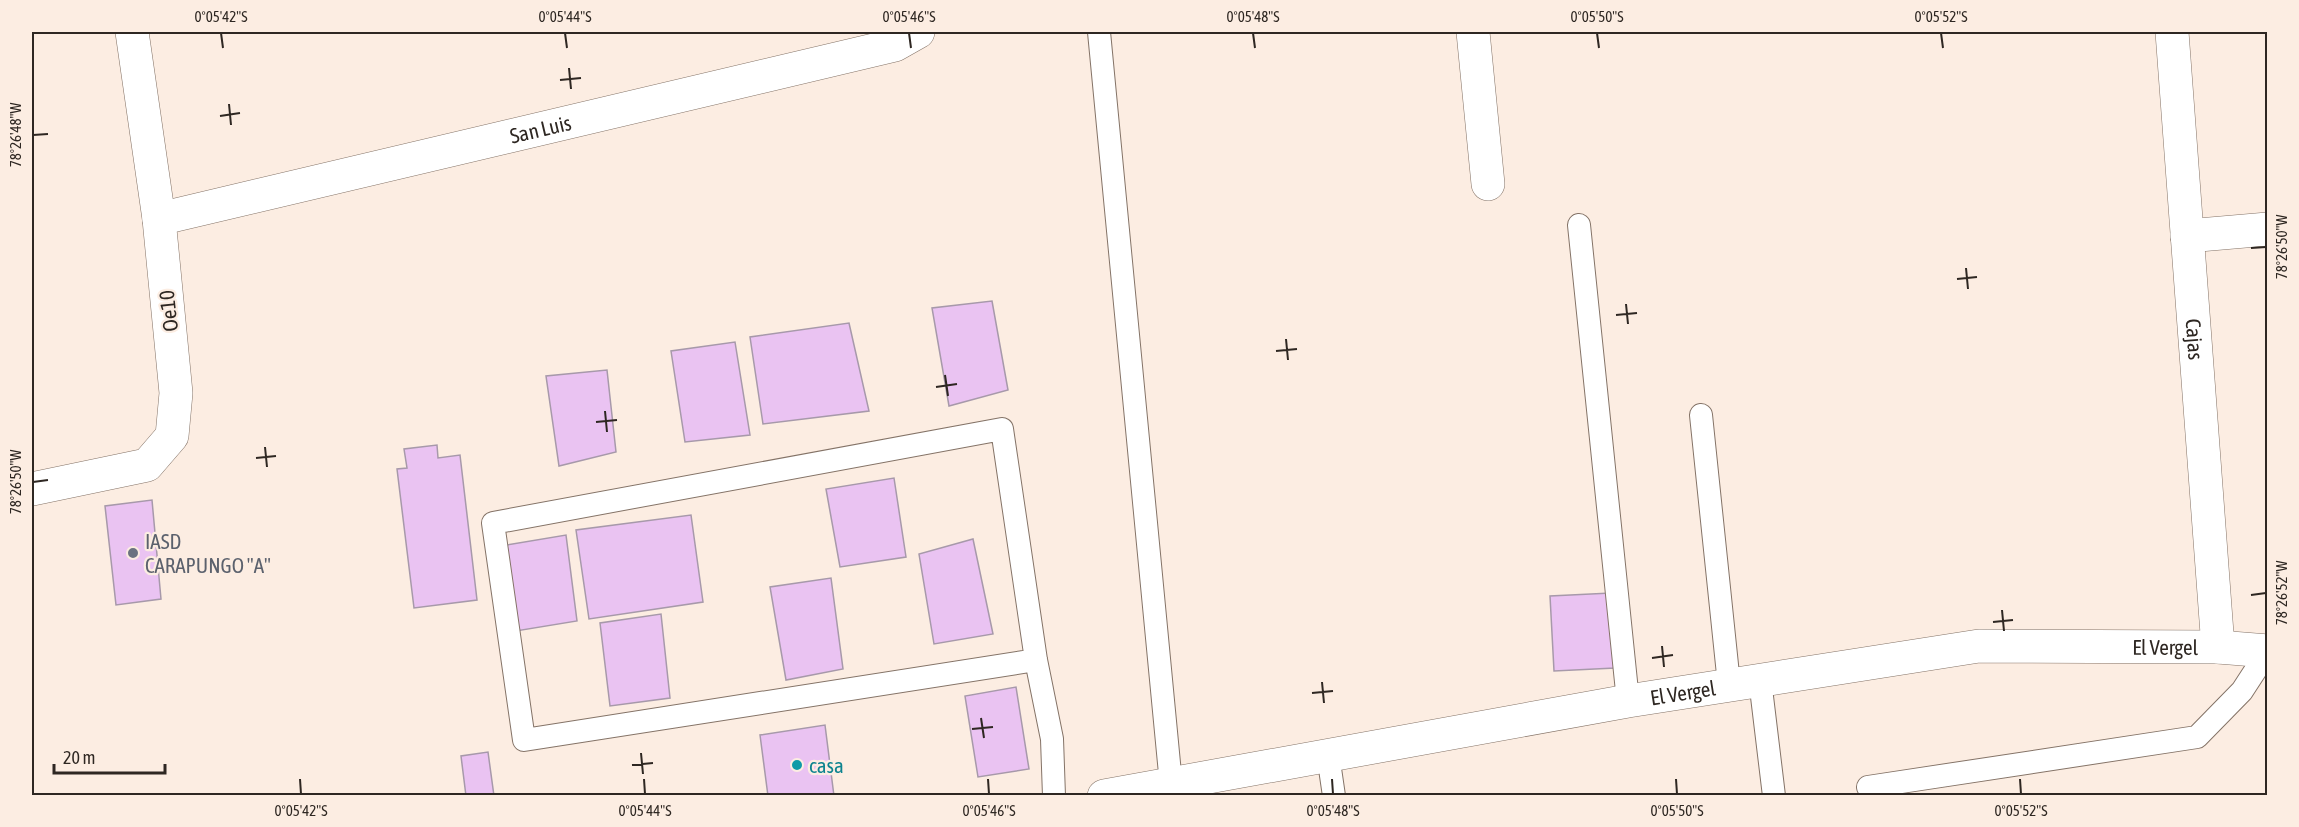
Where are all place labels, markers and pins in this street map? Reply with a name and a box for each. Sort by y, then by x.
place label: IASD CARAPUNGO "A" [145,529,271,577]
marker: IASD CARAPUNGO "A" [126,546,140,560]
place label: casa [809,753,844,777]
marker: casa [790,758,804,772]

